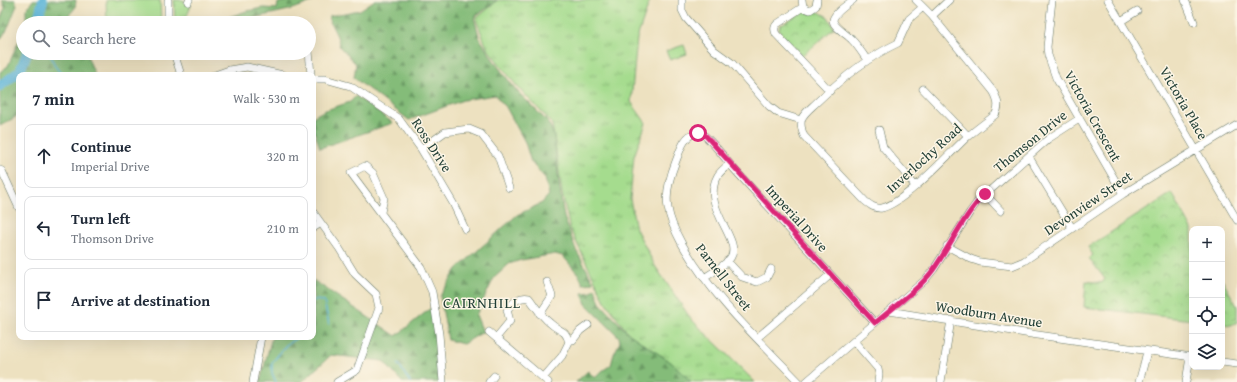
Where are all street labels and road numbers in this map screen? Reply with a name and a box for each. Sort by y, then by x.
street label: Victoria Place [1155,63,1213,144]
street label: Victoria Crescent [1060,67,1126,165]
street label: Thomson Drive [989,105,1071,177]
street label: Ross Drive [407,114,457,176]
street label: Inverlochy Road [882,118,967,197]
street label: Devonview Street [1040,166,1136,240]
street label: Imperial Drive [761,180,833,256]
street label: Parnell Street [691,239,757,315]
street label: Woodburn Avenue [934,296,1044,332]

